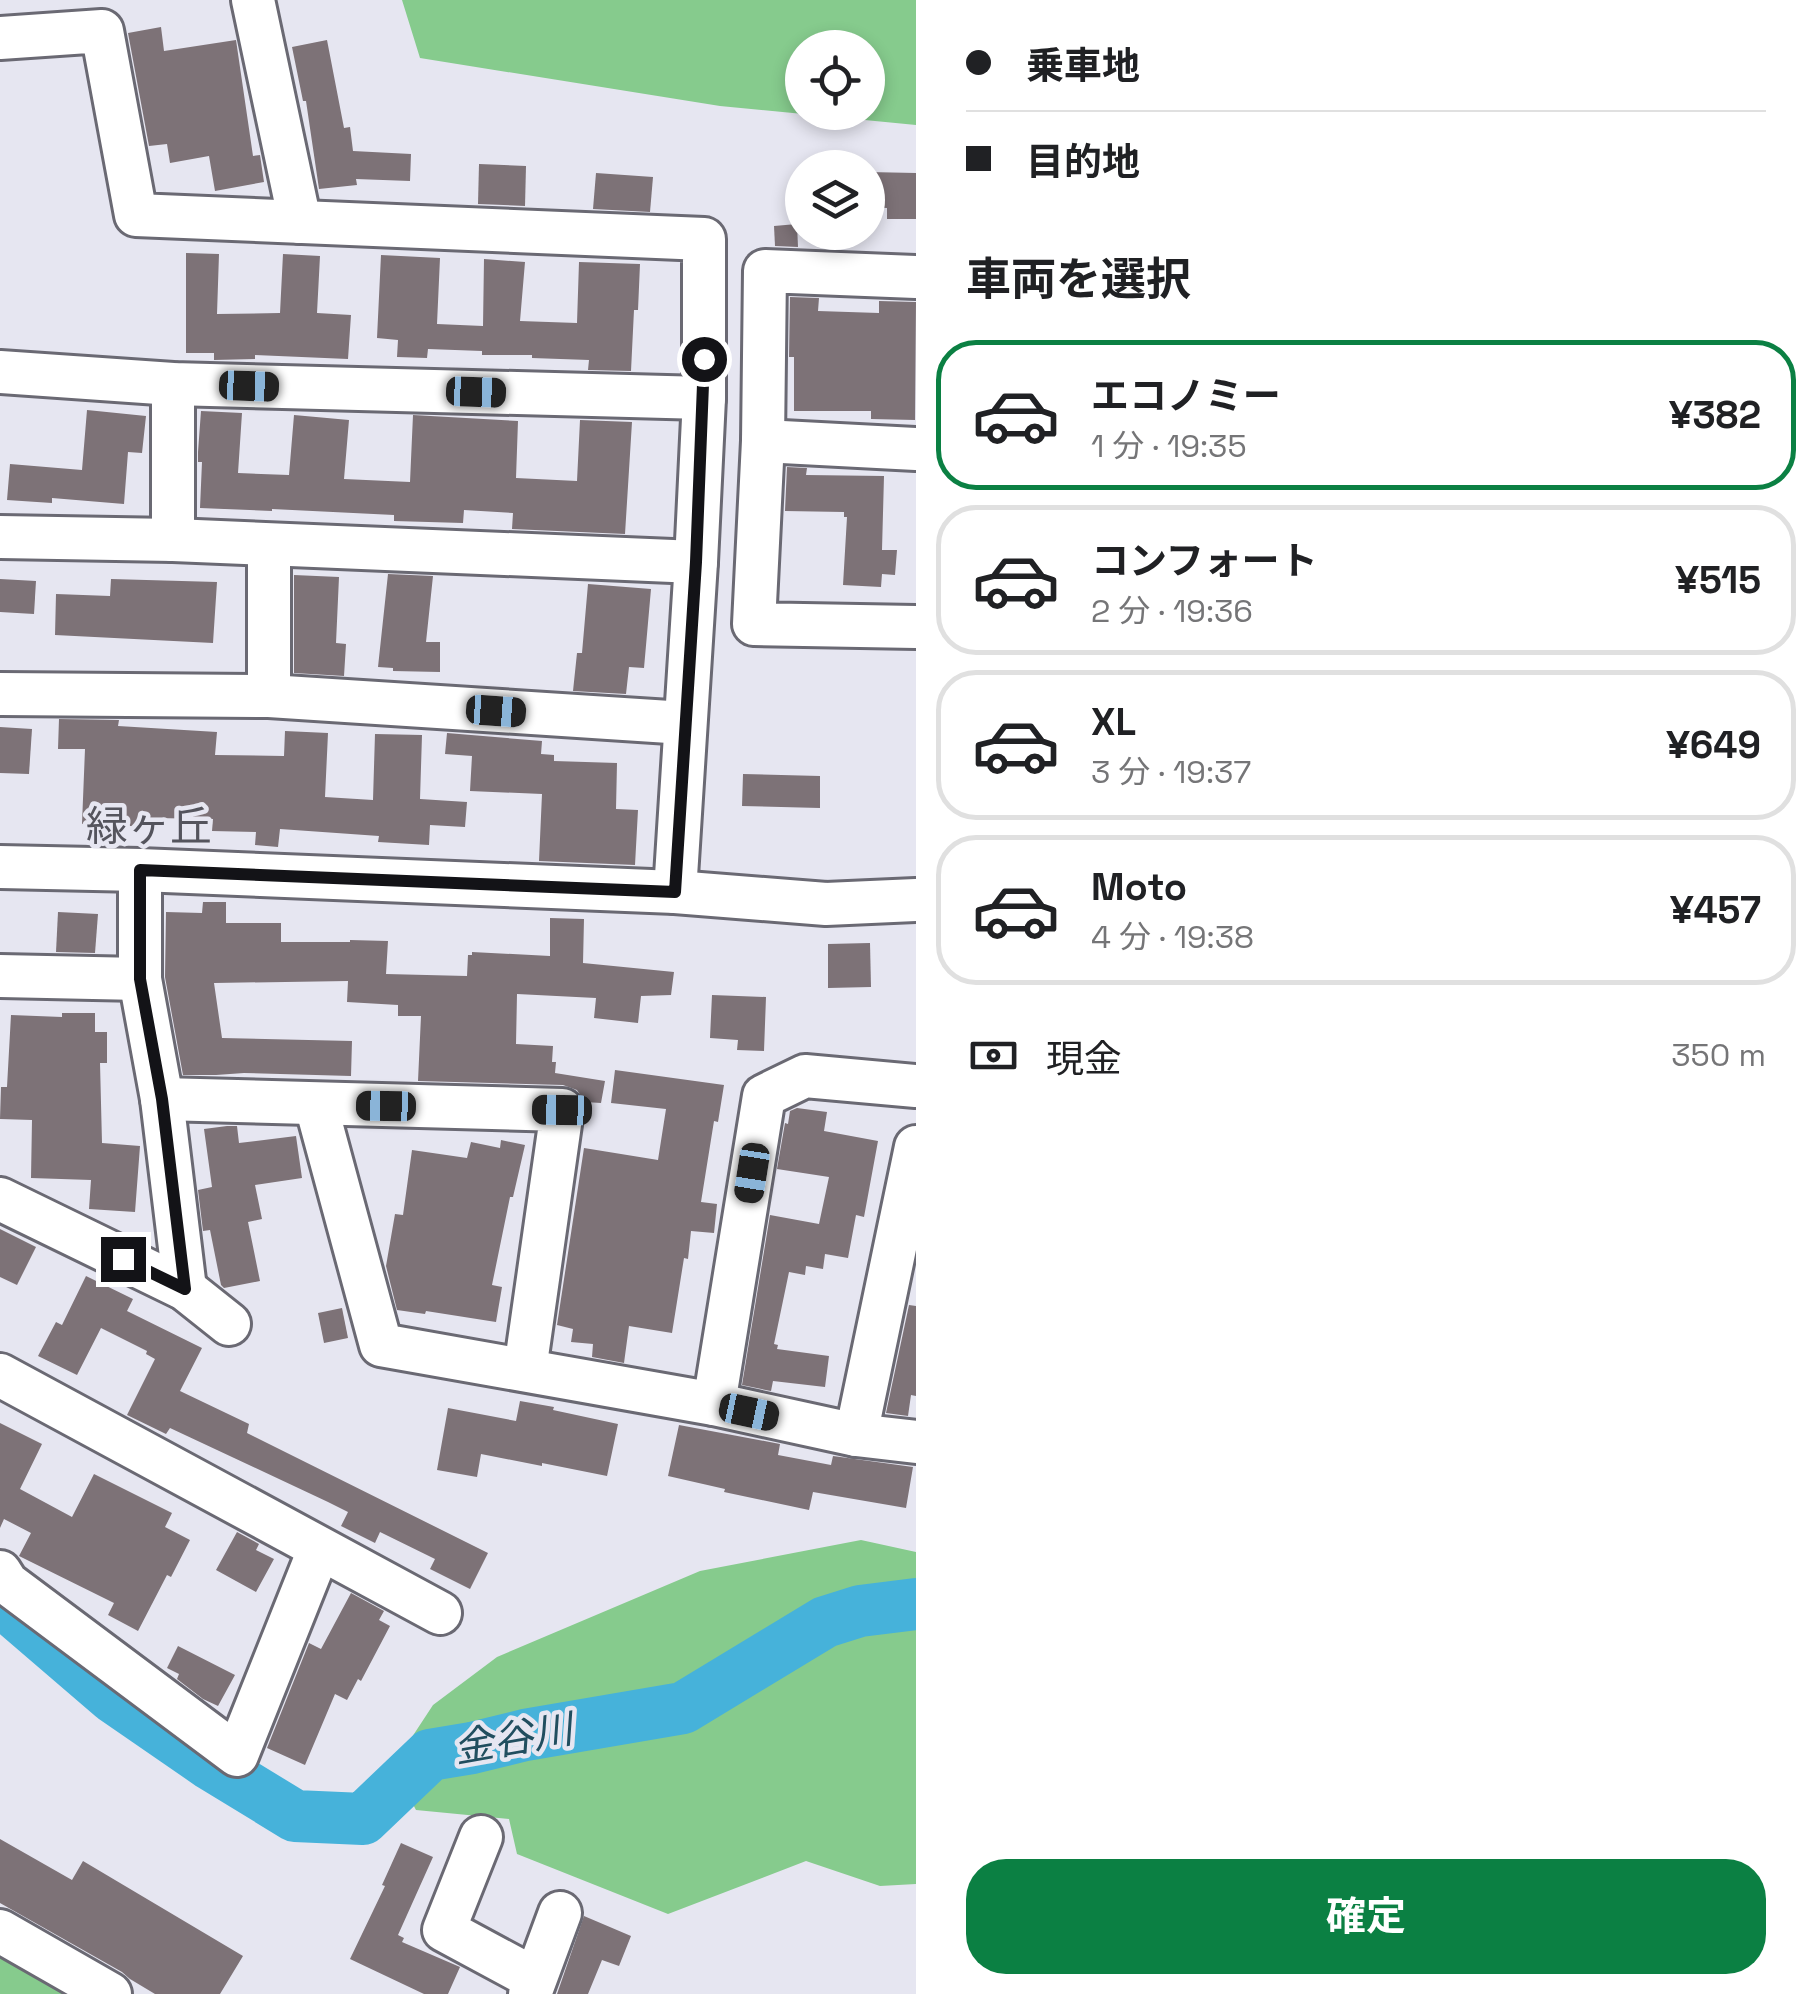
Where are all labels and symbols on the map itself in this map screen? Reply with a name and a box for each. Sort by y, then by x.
route start [682,337,727,382]
car [218,370,280,402]
car [445,376,507,408]
car [465,694,527,728]
district label: 緑ヶ丘 [86,800,212,853]
car [356,1090,416,1122]
car [532,1094,592,1126]
car [732,1141,772,1205]
route end [101,1237,146,1282]
car [717,1391,781,1433]
water label: 金谷川 [449,1703,580,1775]

